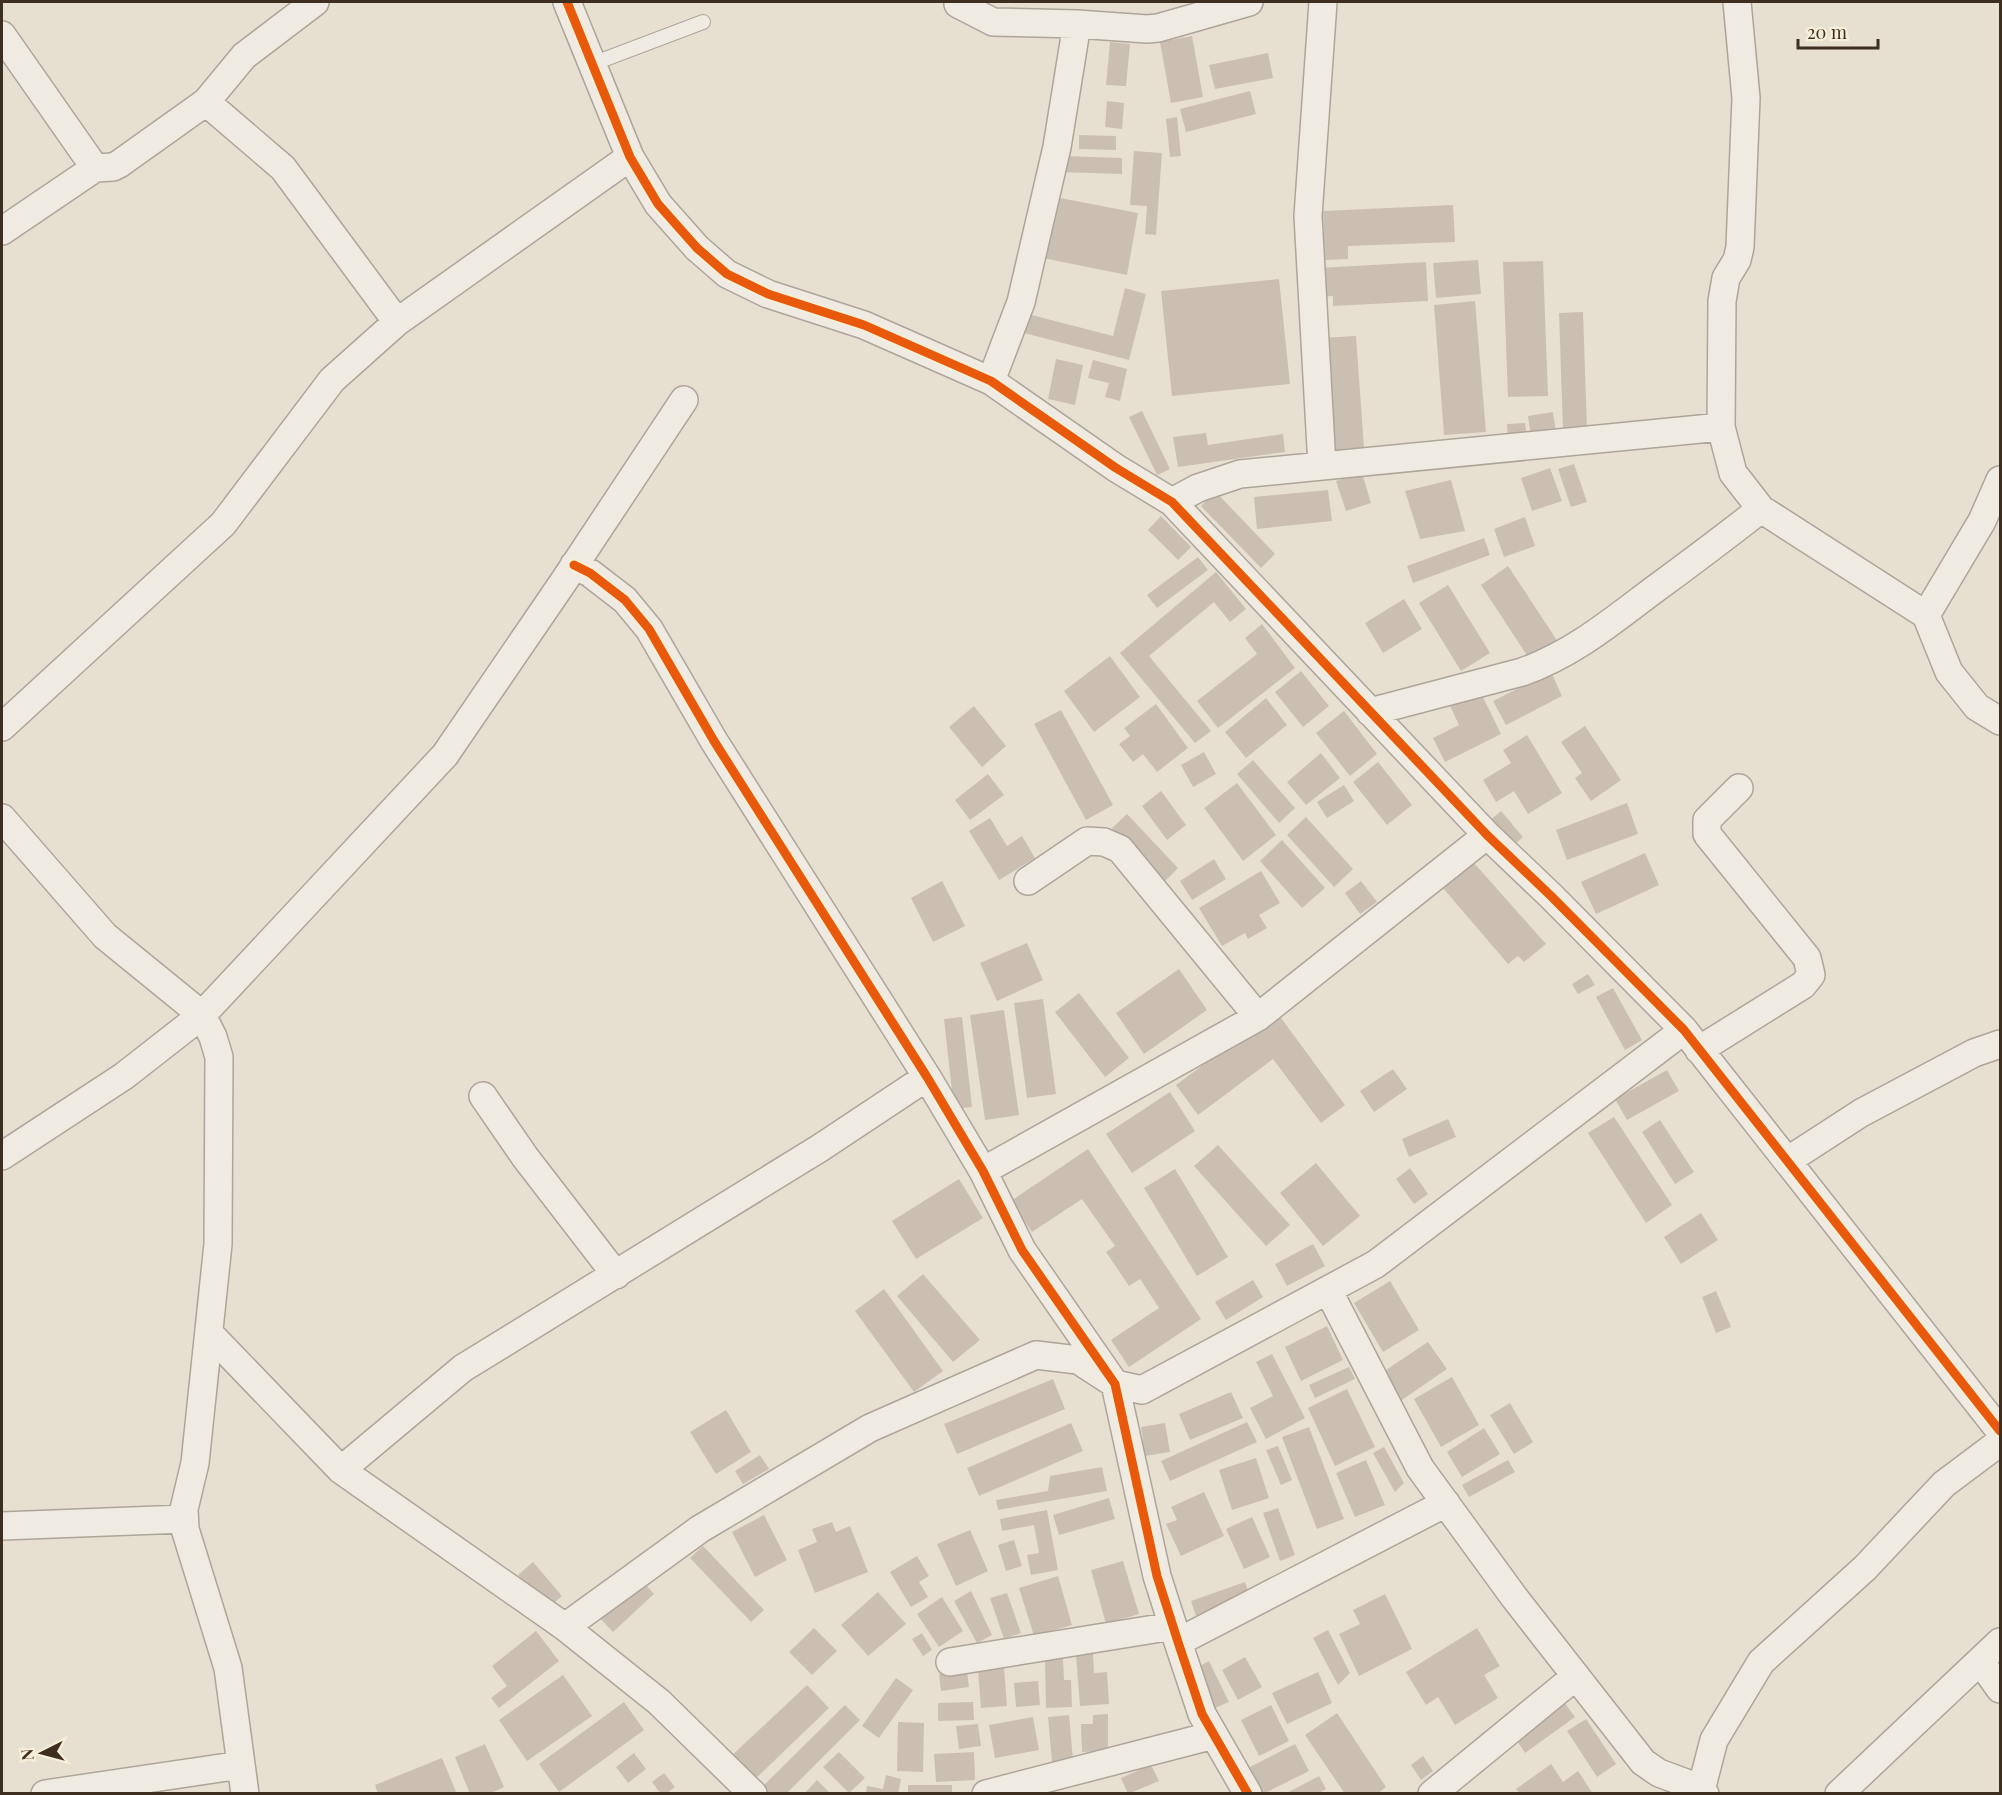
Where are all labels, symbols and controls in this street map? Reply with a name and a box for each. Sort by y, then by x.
scale bar [1798,12,1878,50]
text: 20 m [1807,20,1847,44]
north arrow [12,1723,72,1783]
text: N [15,1747,38,1761]

